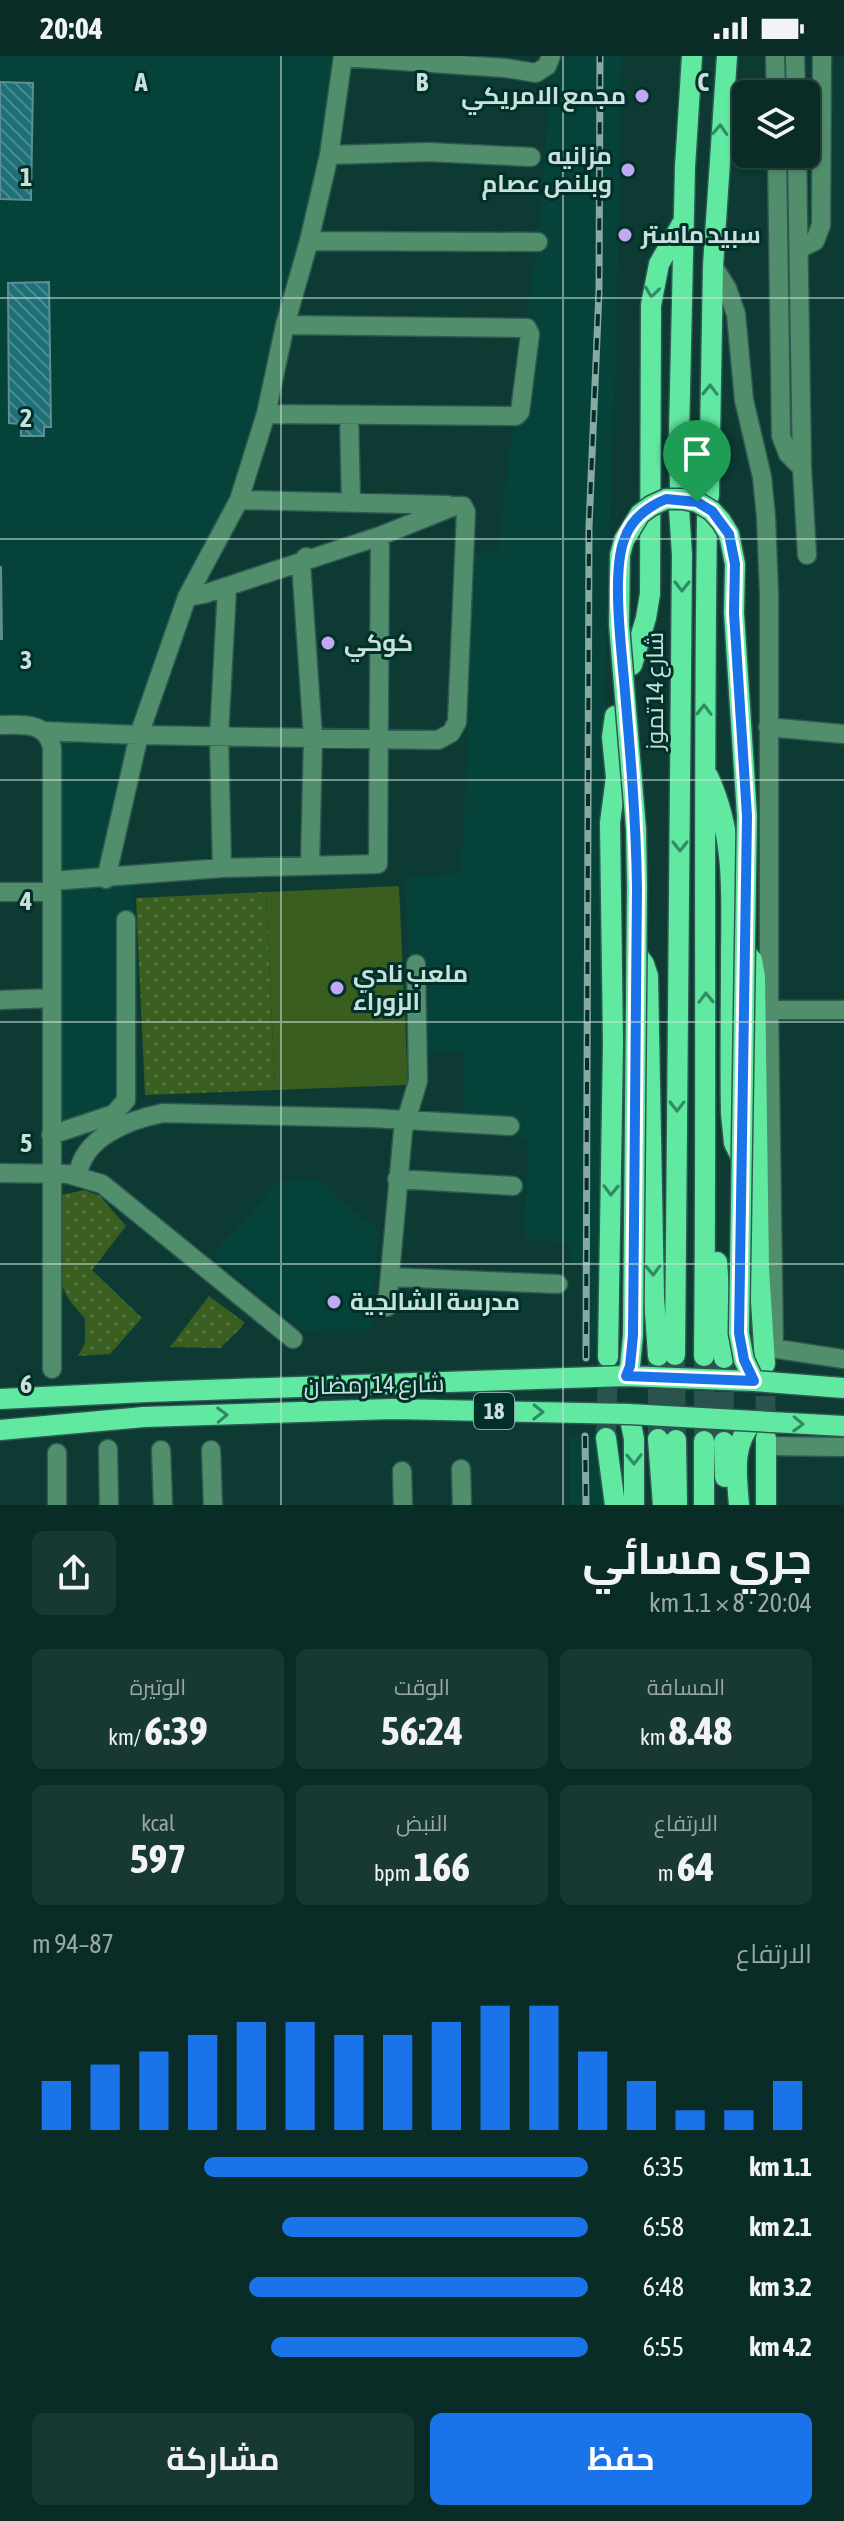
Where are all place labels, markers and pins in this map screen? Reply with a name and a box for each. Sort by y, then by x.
place label: مجمع الامريكي [461,82,626,115]
marker: مجمع الامريكي [633,87,651,105]
place label: مزانيه وبلنص عصام [481,142,612,200]
marker: مزانيه وبلنص عصام [619,161,637,179]
place label: سبيد ماستر [640,221,761,249]
marker: سبيد ماستر [616,226,634,244]
pin [663,420,731,502]
place label: كوكي [344,629,413,662]
marker: كوكي [319,634,337,652]
place label: ملعب نادي الزوراء [353,960,468,1016]
marker: ملعب نادي الزوراء [328,979,346,997]
place label: مدرسة الشالجية [350,1288,520,1316]
marker: مدرسة الشالجية [325,1293,343,1311]

